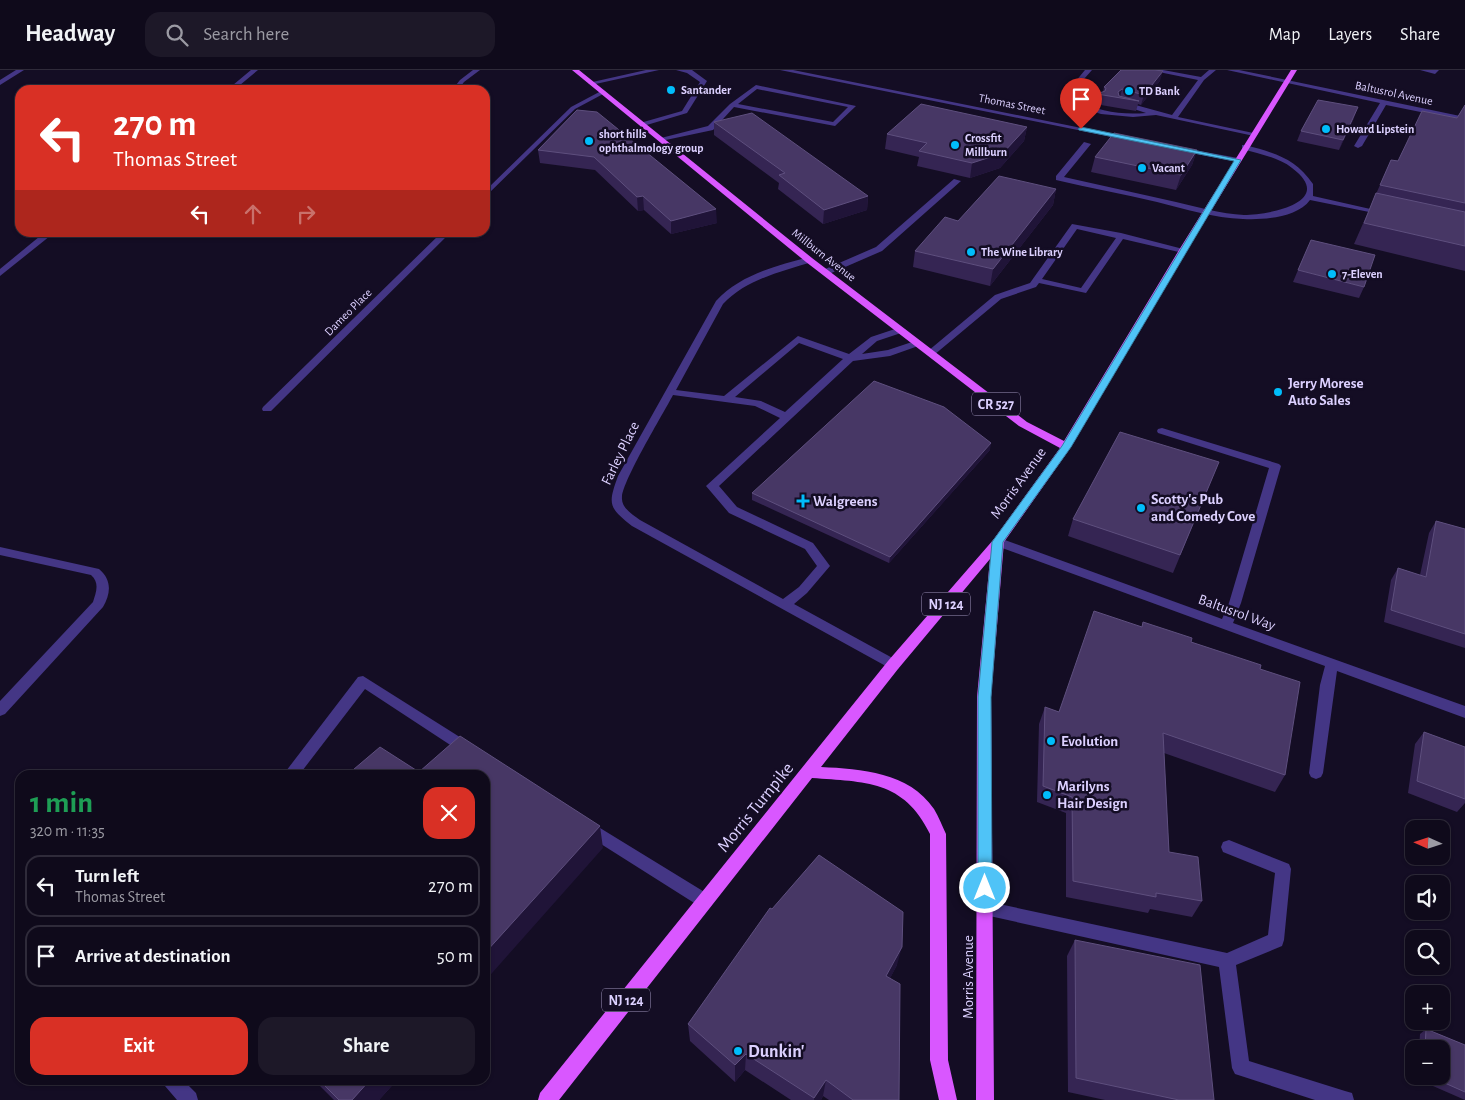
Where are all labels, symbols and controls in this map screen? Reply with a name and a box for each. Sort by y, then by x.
search box [145,12,495,57]
icon: search [163,21,191,49]
text: Headway [25,22,115,46]
text: Search here [203,25,289,44]
text: Map [1269,26,1300,44]
text: Layers [1328,26,1372,44]
text: Share [1400,26,1440,44]
pin [1060,78,1102,129]
street label: Baltusrol Avenue [1354,79,1434,107]
marker: Santander [665,84,677,96]
place label: Santander [681,84,732,96]
icon: arrive [1067,85,1095,113]
marker: TD Bank [1123,85,1135,97]
place label: TD Bank [1139,85,1180,97]
street label: Thomas Street [978,92,1046,116]
icon: left [30,105,95,170]
text: 270 m [113,107,196,142]
marker: Howard Lipstein [1320,123,1332,135]
place label: Howard Lipstein [1336,123,1414,135]
place label: short hills ophthalmology group [599,128,704,155]
place label: Crossfit Millburn [965,132,1007,158]
marker: short hills ophthalmology group [583,135,595,147]
marker: Crossfit Millburn [949,139,961,151]
text: Thomas Street [113,148,237,170]
marker: Vacant [1136,162,1148,174]
place label: Vacant [1152,162,1185,174]
icon: left [186,200,214,228]
icon: ahead [239,200,267,228]
icon: right [292,200,320,228]
street label: Millburn Avenue [790,226,858,284]
marker: The Wine Library [965,246,977,258]
place label: The Wine Library [981,246,1063,259]
marker: 7-Eleven [1326,268,1338,280]
place label: 7-Eleven [1342,268,1383,280]
street label: Dameo Place [322,286,374,338]
place label: Jerry Morese Auto Sales [1288,376,1363,408]
marker: Jerry Morese Auto Sales [1272,386,1284,398]
road number: CR 527 [972,392,1020,416]
street label: Farley Place [599,419,642,487]
street label: Morris Avenue [988,445,1049,522]
place label: Scotty's Pub and Comedy Cove [1151,492,1255,524]
place label: Walgreens [813,494,878,509]
marker: Walgreens [797,495,809,507]
marker: Scotty's Pub and Comedy Cove [1135,502,1147,514]
road number: NJ 124 [922,592,970,616]
street label: Baltusrol Way [1196,592,1278,634]
place label: Evolution [1061,734,1118,749]
marker: Evolution [1045,735,1057,747]
street label: Morris Turnpike [714,759,797,856]
place label: Marilyns Hair Design [1057,779,1128,811]
button: close [423,787,475,839]
text: 1 min [30,788,93,818]
marker: Marilyns Hair Design [1041,789,1053,801]
north arrow [1405,820,1450,865]
map controls [1405,820,1450,1085]
text: 320 m · 11:35 [30,823,105,839]
position arrow [958,861,1010,913]
text: Turn left [75,867,139,886]
icon: left [32,872,60,900]
button: sound [1405,875,1450,920]
text: 270 m [428,877,473,896]
text: Thomas Street [75,889,165,905]
button: search [1405,930,1450,975]
street label: Morris Avenue [961,935,976,1019]
icon: arrive [32,942,60,970]
text: Arrive at destination [75,947,231,966]
text: 50 m [437,947,473,966]
button: + [1405,985,1450,1030]
road number: NJ 124 [602,988,650,1012]
button: Exit [30,1017,248,1075]
button: Share [258,1017,475,1075]
button: − [1405,1040,1450,1085]
place label: Dunkin' [748,1043,805,1061]
marker: Dunkin' [732,1045,744,1057]

